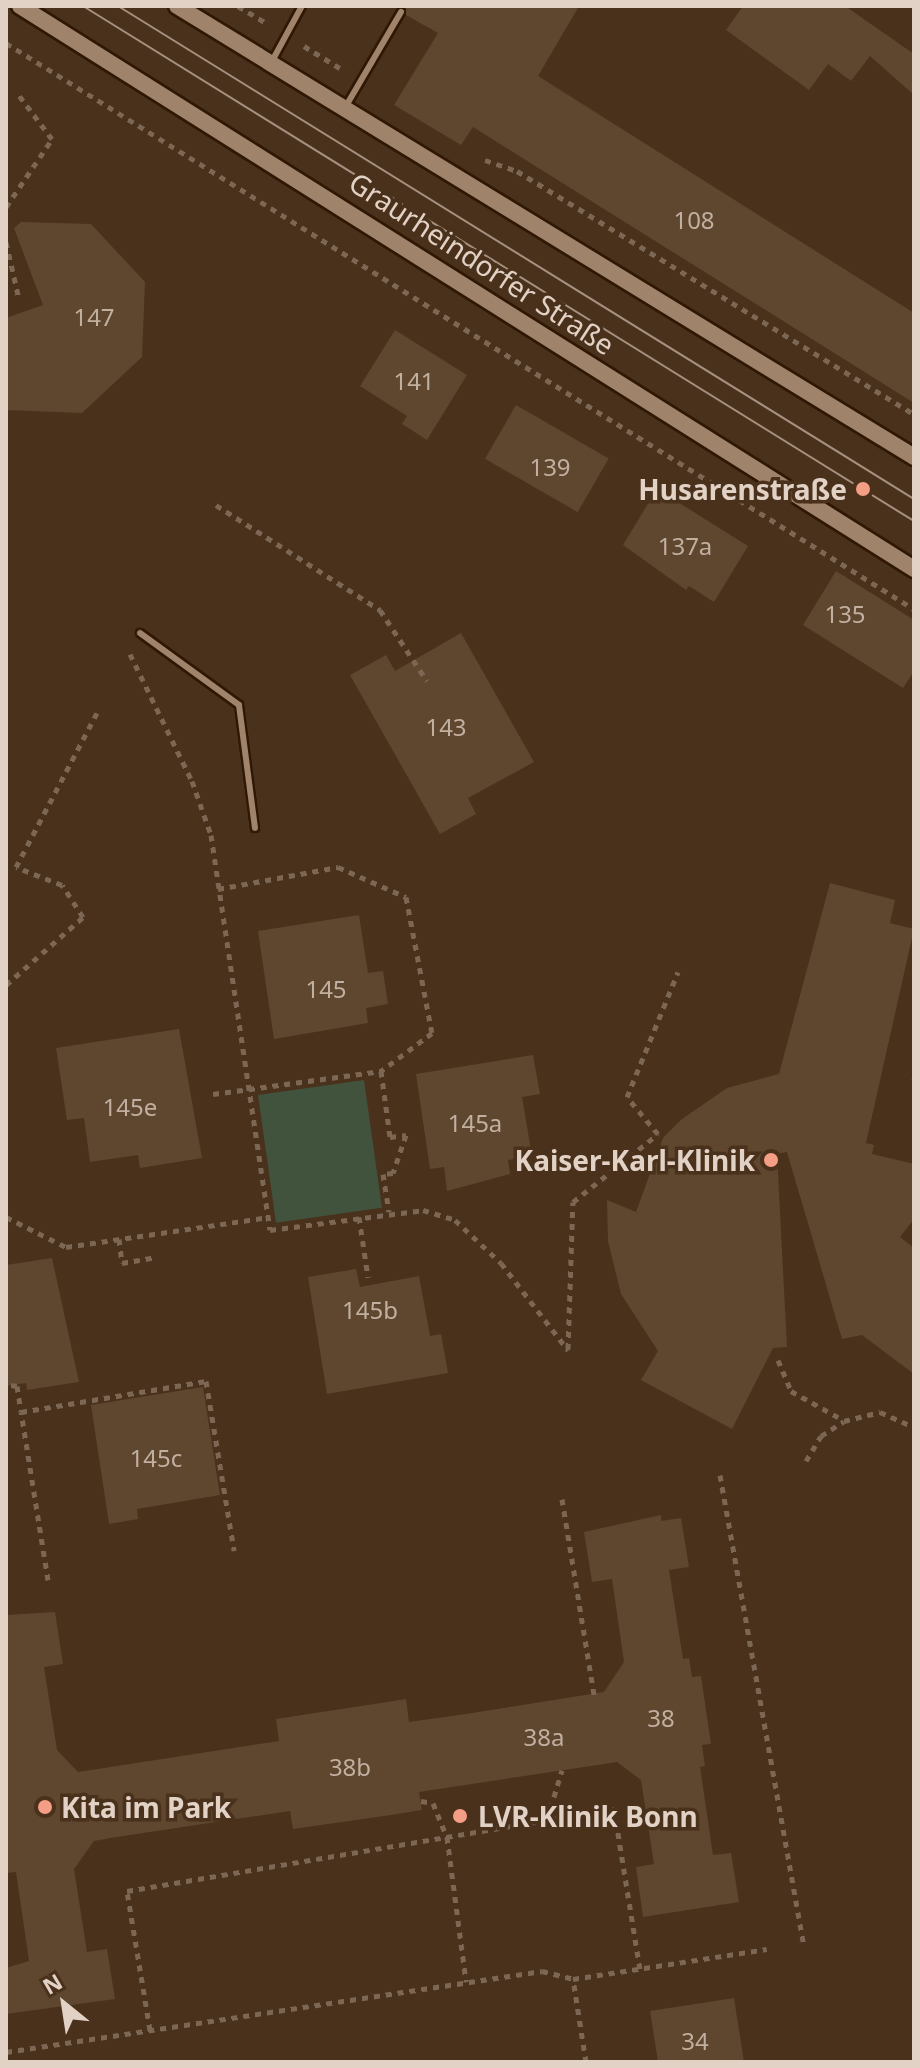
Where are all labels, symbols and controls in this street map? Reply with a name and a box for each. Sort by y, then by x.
street label: Graurheindorfer Straße [343,165,621,361]
house number: 108 [673,206,715,234]
house number: 147 [73,303,115,331]
house number: 141 [393,367,435,395]
house number: 139 [529,453,571,481]
place label: Husarenstraße [638,472,847,506]
marker: Husarenstraße [854,480,872,498]
house number: 137a [658,532,712,560]
house number: 135 [824,600,866,628]
house number: 143 [425,713,467,741]
house number: 145 [305,975,347,1003]
house number: 145e [103,1093,157,1121]
house number: 145a [448,1109,502,1137]
place label: Kaiser-Karl-Klinik [515,1143,755,1177]
marker: Kaiser-Karl-Klinik [762,1151,780,1169]
house number: 145b [342,1296,398,1324]
house number: 145c [130,1444,182,1472]
house number: 38 [647,1704,675,1732]
house number: 38a [524,1723,564,1751]
house number: 38b [329,1753,371,1781]
place label: Kita im Park [61,1790,231,1824]
marker: Kita im Park [36,1798,54,1816]
place label: LVR-Klinik Bonn [478,1799,698,1833]
marker: LVR-Klinik Bonn [449,1805,471,1827]
north arrow [24,1964,104,2044]
text: N [37,1966,67,2001]
house number: 34 [681,2027,709,2055]

